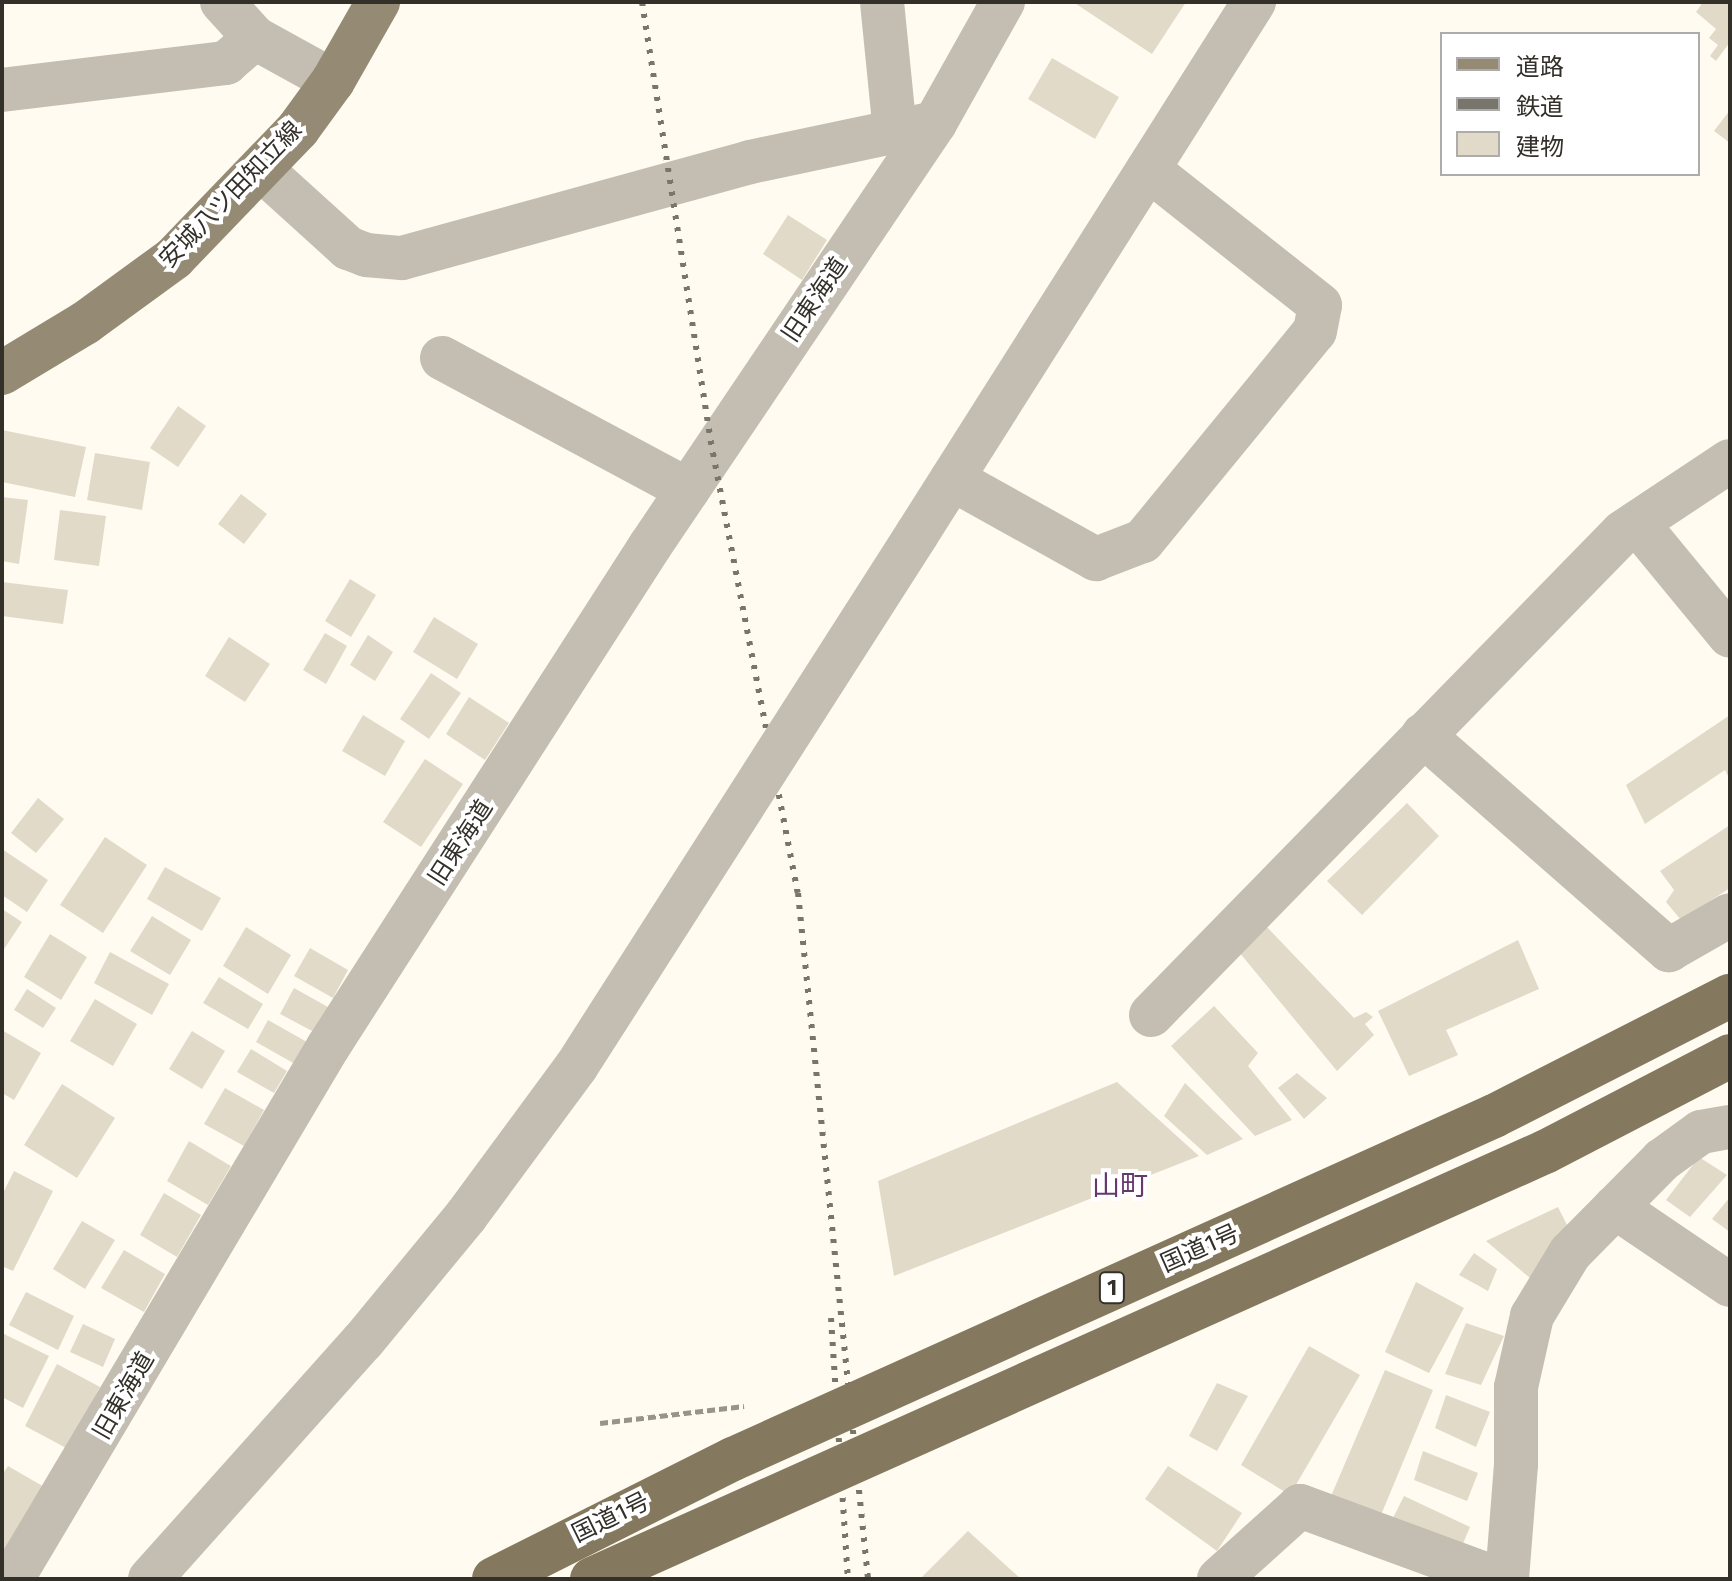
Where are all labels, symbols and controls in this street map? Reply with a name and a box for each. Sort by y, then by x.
legend [1440,32,1700,176]
text: 道路 [1516,53,1564,81]
text: 鉄道 [1516,93,1564,121]
street label: 安城八ツ田知立線 [154,116,308,274]
text: 建物 [1516,133,1564,161]
street label: 旧東海道 [776,252,854,348]
street label: 旧東海道 [423,795,499,891]
district label: 山町 [1092,1169,1148,1203]
street label: 国道1号 [1157,1219,1243,1279]
road number: 1 [1098,1270,1126,1306]
street label: 旧東海道 [88,1347,160,1445]
street label: 国道1号 [568,1487,654,1549]

